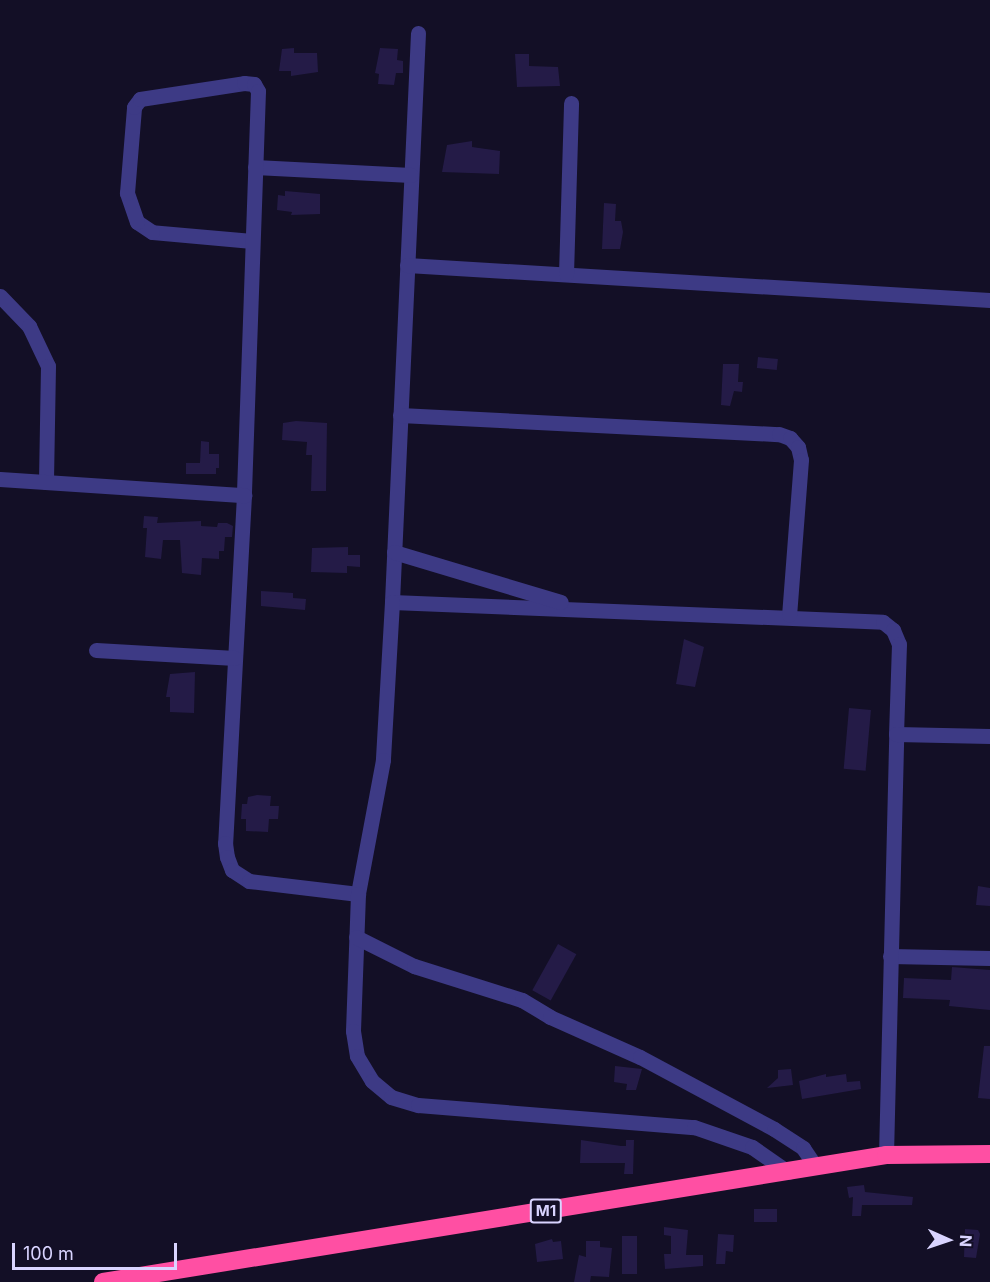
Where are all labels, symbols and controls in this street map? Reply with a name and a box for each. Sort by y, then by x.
road number: M1 [530,1199,562,1223]
north arrow [918,1210,978,1270]
scale bar [15,1231,180,1269]
text: N [956,1234,976,1248]
text: 100 m [23,1243,74,1264]

